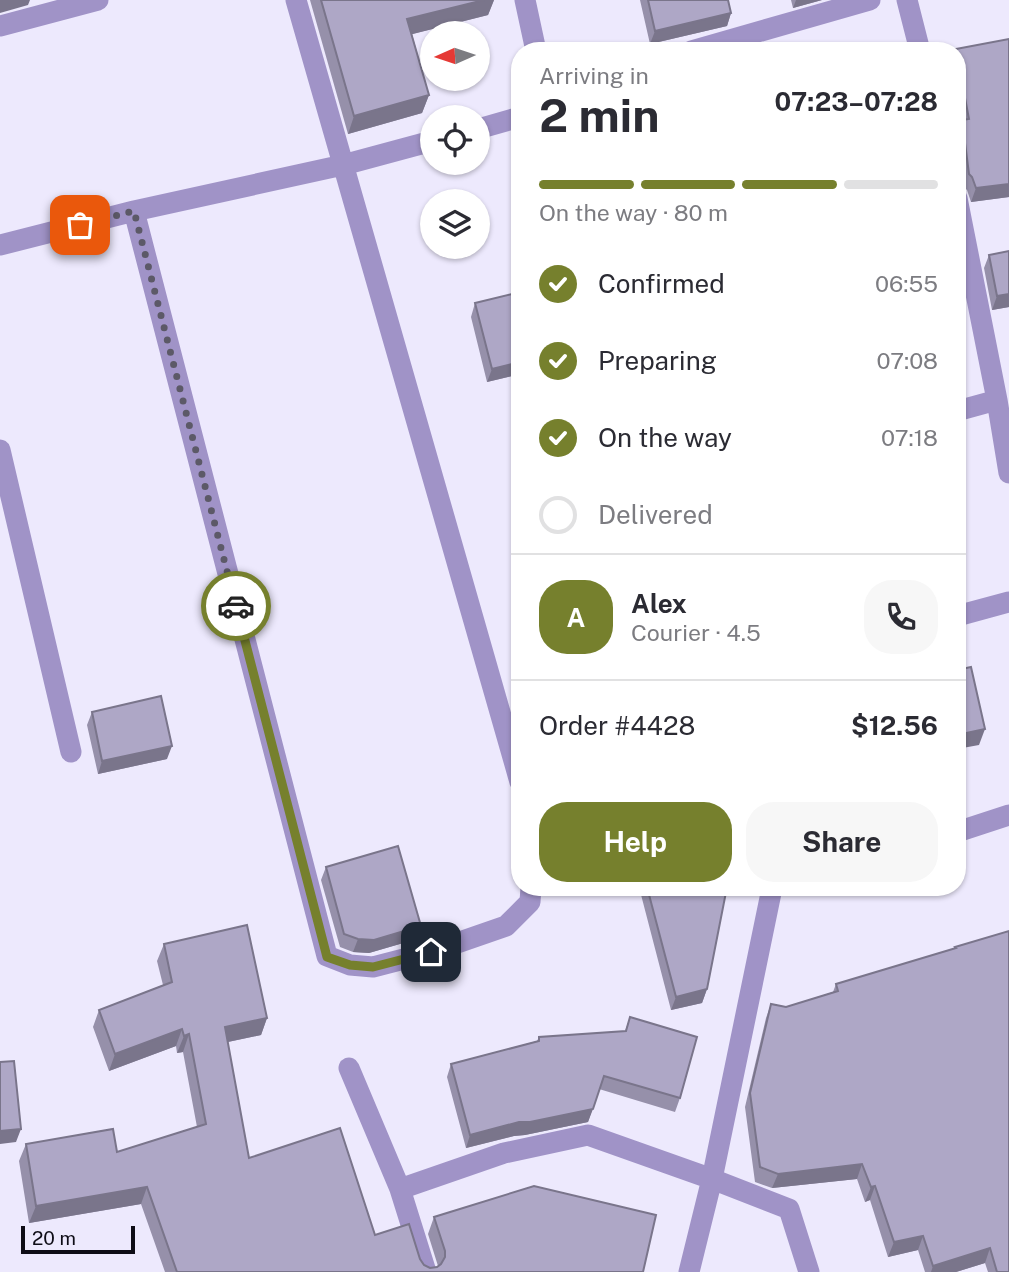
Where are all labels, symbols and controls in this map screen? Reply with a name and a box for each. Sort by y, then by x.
north arrow [420,21,490,91]
map controls [420,21,490,259]
text: Arriving in [539,62,649,89]
text: 07:23–07:28 [775,86,938,117]
text: 2 min [539,88,659,142]
button: locate [420,105,490,175]
button: layers [420,189,490,259]
pin [50,195,110,255]
text: On the way · 80 m [539,199,728,226]
icon: bag [61,206,99,244]
icon: check [539,265,577,303]
text: Confirmed [598,268,725,299]
text: 06:55 [875,270,938,297]
icon: check [539,342,577,380]
text: Preparing [598,345,717,376]
text: 07:08 [877,347,938,374]
icon: check [539,419,577,457]
text: On the way [598,422,732,453]
text: 07:18 [881,424,938,451]
text: Delivered [598,499,713,530]
courier [201,571,271,641]
button: phone [864,580,938,654]
icon: car [217,587,255,625]
text: Alex [631,588,687,619]
text: A [567,602,585,633]
text: Courier · 4.5 [631,619,761,646]
text: Order #4428 [539,710,695,741]
text: $12.56 [851,710,938,741]
button: Help [539,802,732,882]
button: Share [746,802,938,882]
pin [401,922,461,982]
icon: home [412,933,450,971]
scale bar [21,1223,135,1255]
text: 20 m [32,1227,76,1249]

